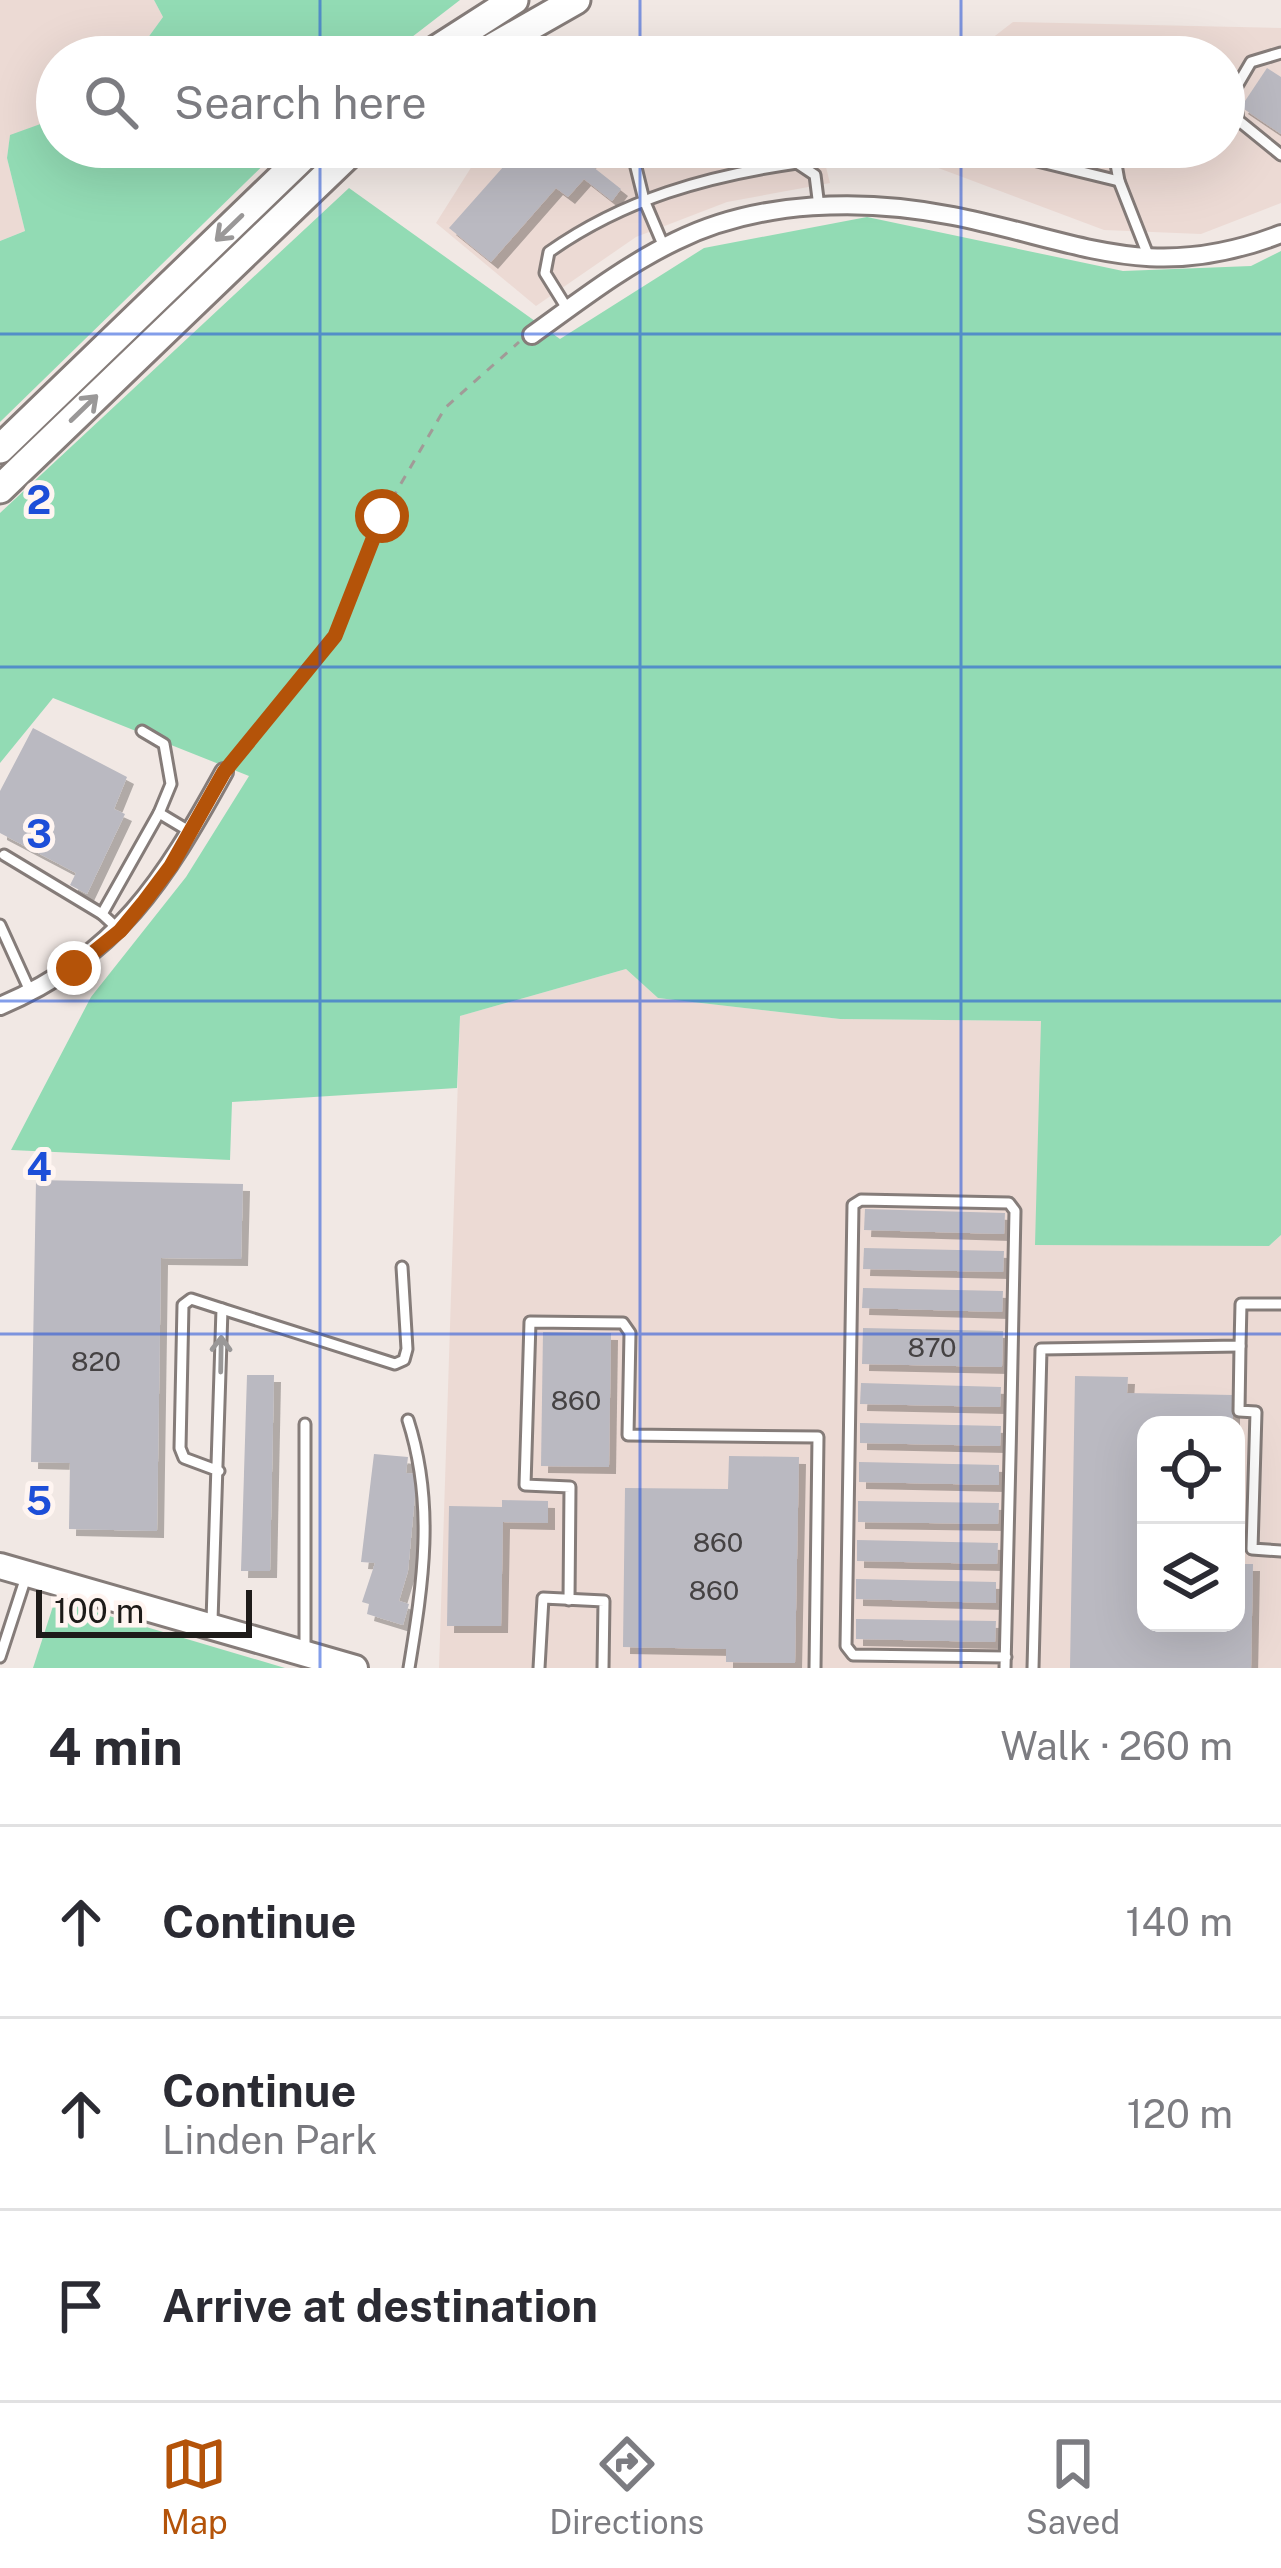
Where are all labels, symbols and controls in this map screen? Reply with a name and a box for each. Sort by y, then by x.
search box [36,36,1245,168]
icon: search [78,69,144,135]
text: Search here [174,76,427,129]
one-way arrow [215,214,244,242]
one-way arrow [69,394,98,423]
text: 2 [27,477,51,523]
route start [355,489,409,543]
text: 3 [26,811,52,857]
route end [47,941,101,995]
text: 4 [26,1144,52,1190]
house number: 870 [907,1331,957,1363]
one-way arrow [210,1335,232,1374]
house number: 820 [71,1345,121,1377]
house number: 860 [551,1384,601,1416]
map controls [1137,1416,1245,1632]
button: locate [1137,1416,1245,1524]
text: 5 [26,1478,52,1524]
button: layers [1137,1524,1245,1632]
house number: 860 [693,1526,743,1558]
house number: 860 [689,1574,739,1606]
scale bar [36,1584,252,1637]
text: 100 m [54,1592,144,1630]
text: 4 min [48,1717,183,1776]
text: Walk · 260 m [1000,1723,1233,1769]
icon: ahead [48,1889,114,1955]
text: Continue [162,1895,356,1948]
text: 140 m [1126,1899,1233,1945]
text: Continue [162,2064,356,2117]
icon: ahead [48,2081,114,2147]
text: 120 m [1127,2091,1233,2137]
text: Linden Park [162,2117,377,2163]
icon: arrive [48,2273,114,2339]
text: Arrive at destination [162,2279,598,2332]
tab: Map [161,2431,228,2541]
tab: Directions [549,2431,704,2541]
tab: Saved [1026,2431,1120,2541]

